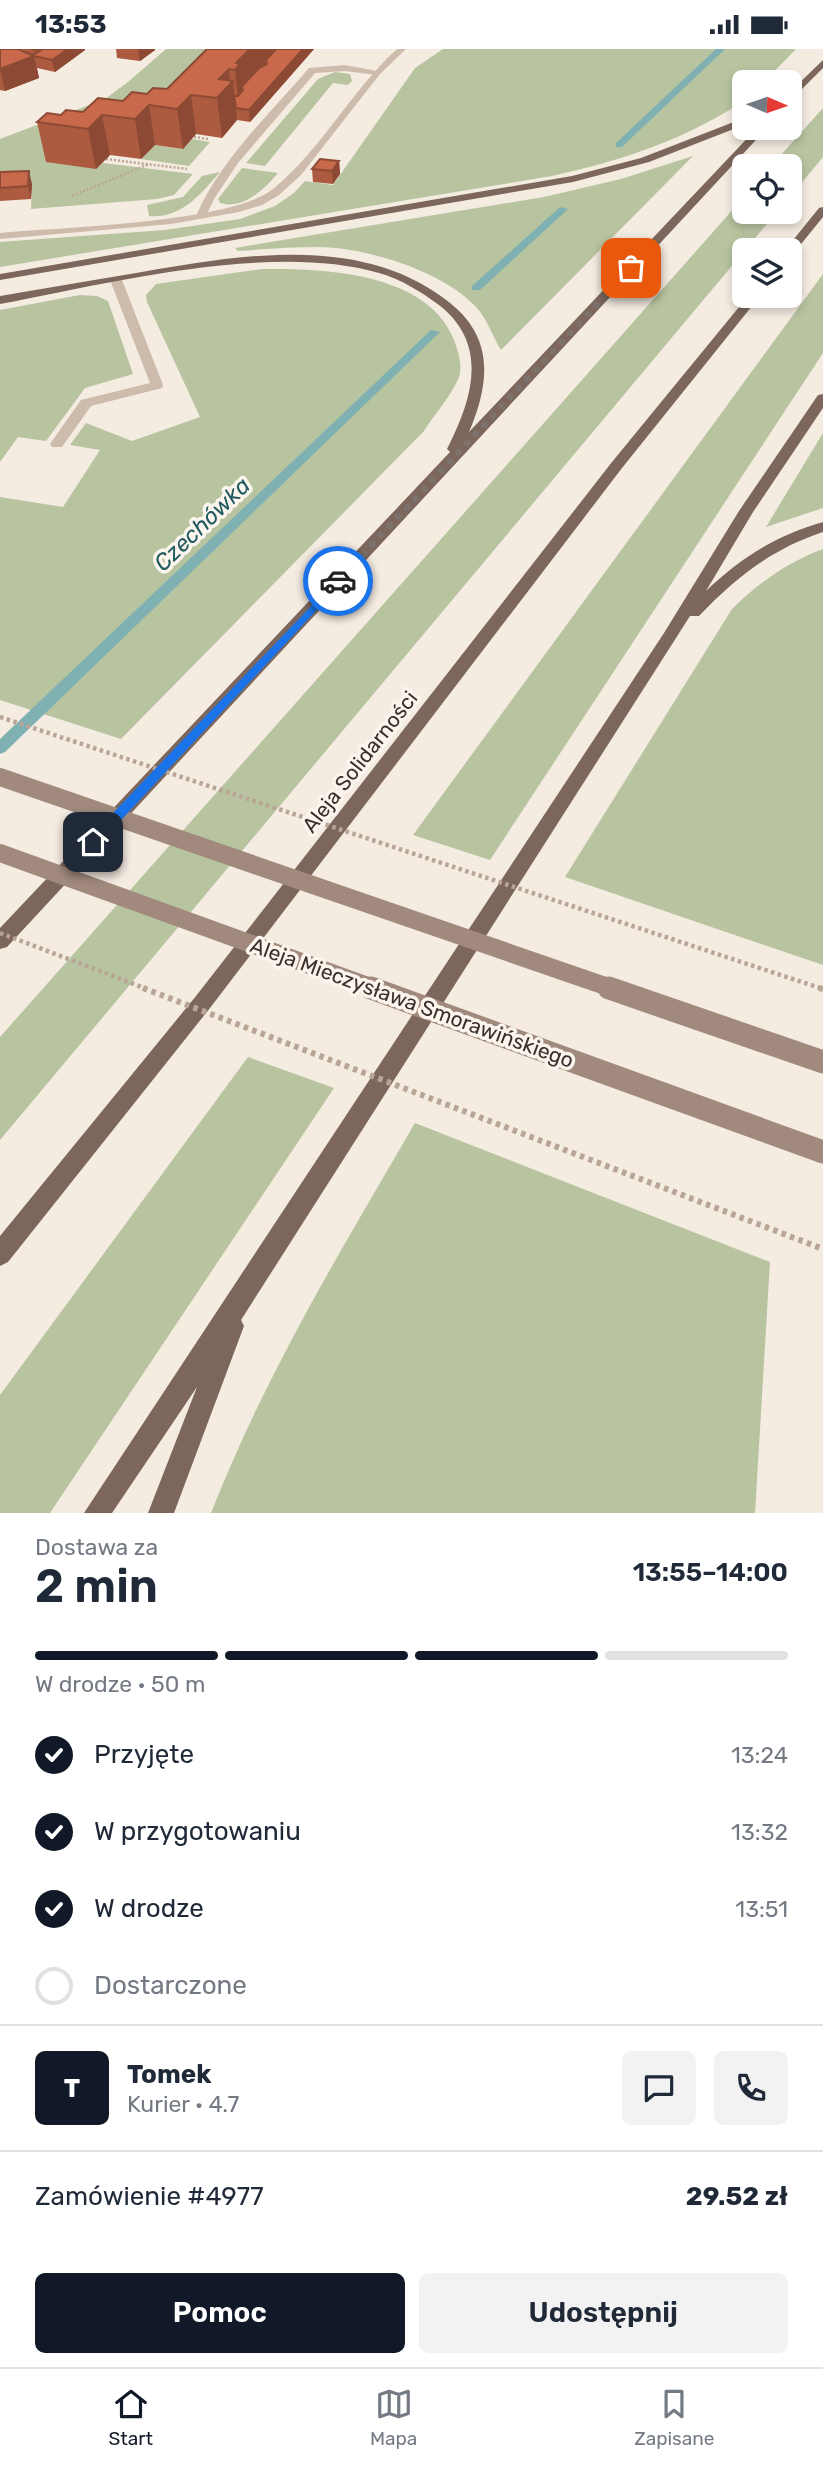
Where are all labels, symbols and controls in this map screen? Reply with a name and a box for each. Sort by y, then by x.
text: 13:53 [35,9,107,40]
north arrow [732,70,802,140]
map controls [732,70,802,308]
button: locate [732,154,802,224]
pin [601,238,661,298]
button: layers [732,238,802,308]
icon: bag [612,249,650,287]
water label: Czechówka [148,471,256,577]
courier [303,546,373,616]
icon: car [319,562,357,600]
street label: Aleja Solidarności [297,686,423,837]
pin [63,812,123,872]
icon: home [74,823,112,861]
street label: Aleja Mieczysława Smorawińskiego [247,932,577,1073]
text: Dostawa za [35,1533,158,1561]
text: 13:55–14:00 [633,1557,788,1588]
text: 2 min [35,1559,158,1614]
text: W drodze · 50 m [35,1670,205,1698]
icon: check [35,1736,73,1774]
text: Przyjęte [94,1739,194,1770]
text: 13:24 [731,1741,788,1769]
icon: check [35,1813,73,1851]
text: W przygotowaniu [94,1816,301,1847]
text: 13:32 [731,1818,788,1846]
icon: check [35,1890,73,1928]
text: W drodze [94,1893,204,1924]
text: 13:51 [735,1895,788,1923]
text: Dostarczone [94,1970,247,2001]
button: chat [622,2051,696,2125]
button: phone [714,2051,788,2125]
text: Tomek [127,2059,211,2090]
text: T [64,2073,80,2104]
text: Kurier · 4.7 [127,2090,239,2118]
text: Zamówienie #4977 [35,2181,263,2212]
text: 29.52 zł [686,2181,788,2212]
button: Pomoc [35,2273,405,2353]
button: Udostępnij [419,2273,788,2353]
tab: Start [109,2385,153,2450]
tab: Mapa [370,2385,417,2450]
tab: Zapisane [634,2385,714,2450]

